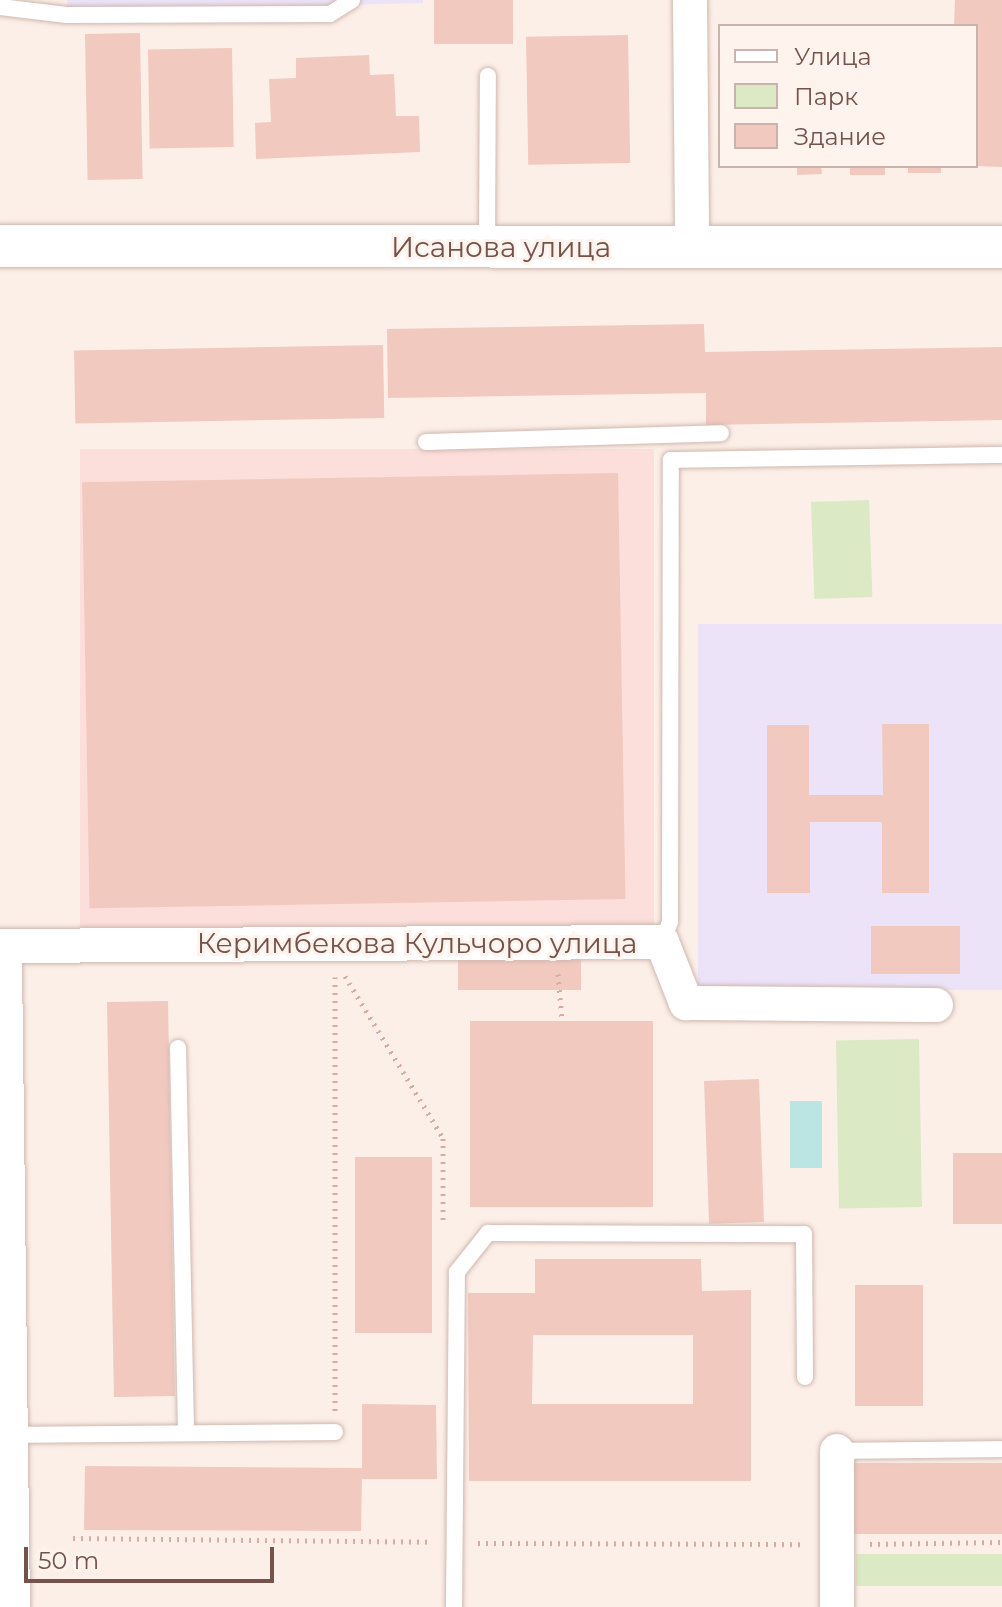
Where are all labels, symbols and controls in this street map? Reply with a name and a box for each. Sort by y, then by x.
legend [718,24,978,168]
text: Улица [794,42,872,71]
text: Парк [794,82,858,111]
text: Здание [794,122,886,151]
street label: Исанова улица [391,230,611,264]
street label: Керимбекова Кульчоро улица [197,926,637,960]
scale bar [28,1531,278,1581]
text: 50 m [38,1546,99,1575]

